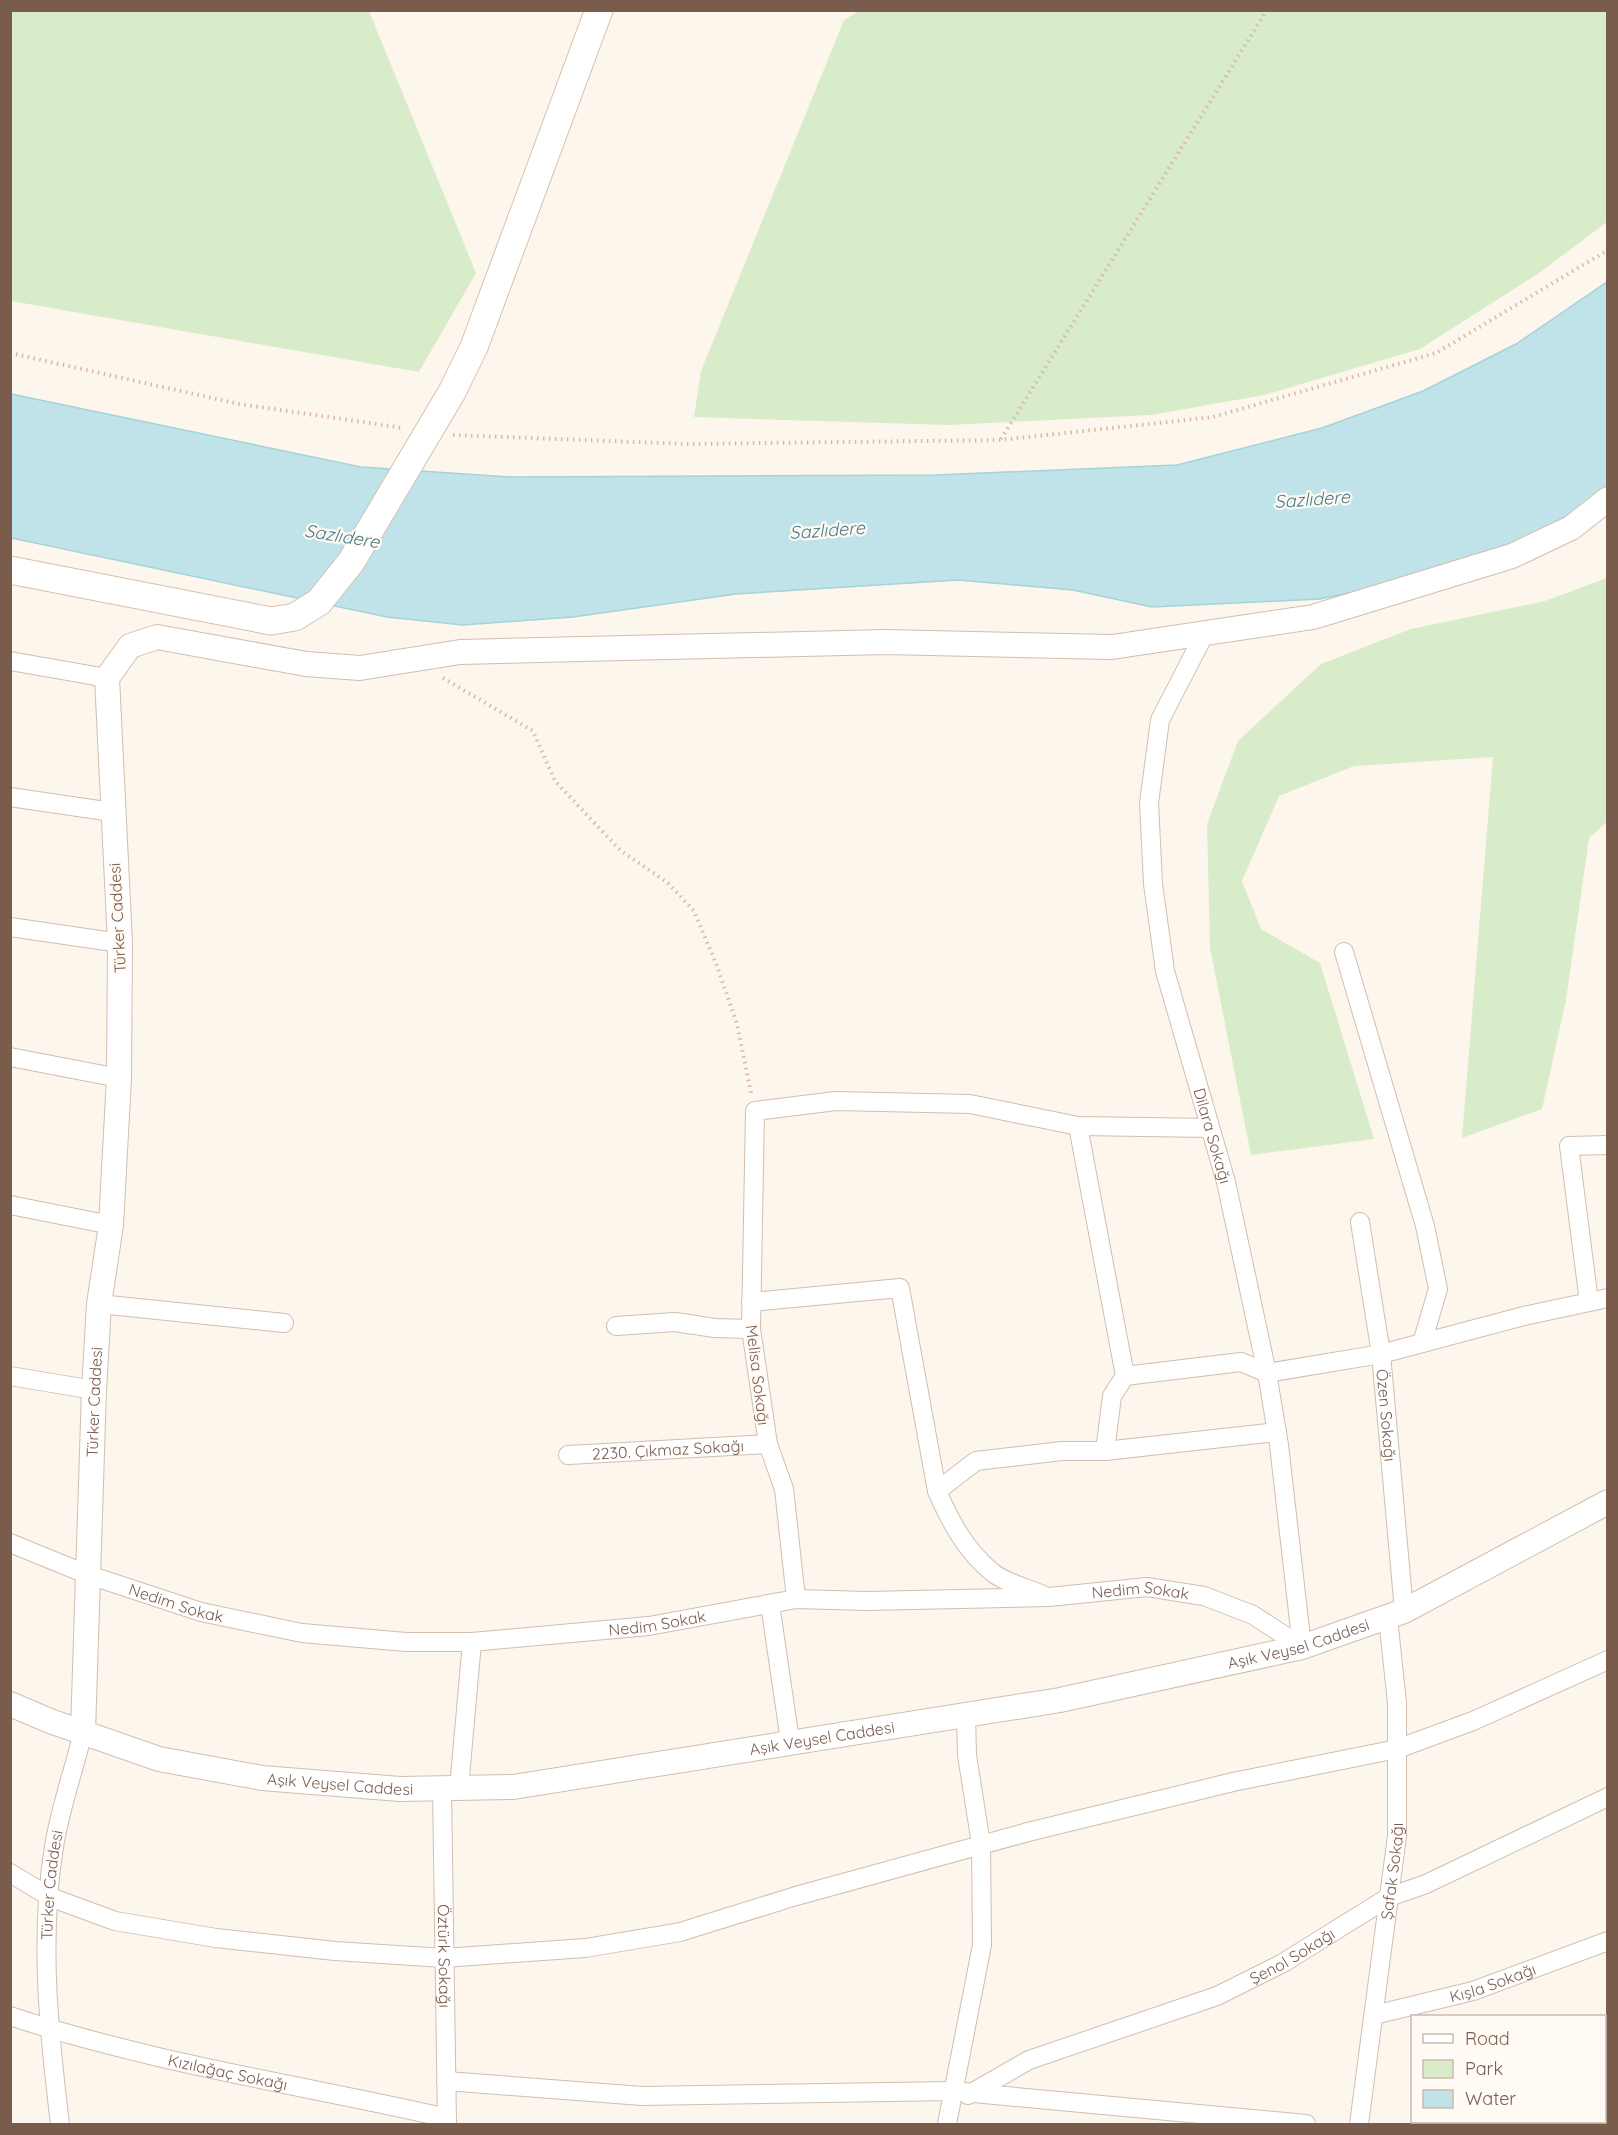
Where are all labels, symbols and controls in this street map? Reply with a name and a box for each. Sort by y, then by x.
water label: Sazlıdere [1274,485,1351,513]
water label: Sazlıdere [789,516,866,544]
water label: Sazlıdere [303,519,382,553]
street label: Türker Caddesi [104,862,130,974]
street label: Dilara Sokağı [1189,1085,1236,1186]
street label: Melisa Sokağı [742,1323,774,1427]
street label: Türker Caddesi [82,1346,106,1458]
street label: Özen Sokağı [1372,1368,1401,1462]
street label: 2230. Çıkmaz Sokağı [591,1435,744,1464]
street label: Nedim Sokak [1091,1577,1191,1604]
street label: Nedim Sokak [126,1579,225,1626]
street label: Nedim Sokak [608,1606,708,1640]
street label: Aşık Veysel Caddesi [1226,1614,1372,1673]
street label: Aşık Veysel Caddesi [748,1716,896,1759]
street label: Aşık Veysel Caddesi [266,1768,413,1799]
street label: Şafak Sokağı [1376,1823,1407,1921]
street label: Türker Caddesi [36,1828,67,1940]
street label: Öztürk Sokağı [434,1904,455,2008]
street label: Şenol Sokağı [1246,1923,1338,1988]
street label: Kışla Sokağı [1448,1959,1538,2006]
legend [1411,2015,1606,2123]
text: Road [1465,2027,1510,2050]
street label: Kızılağaç Sokağı [166,2050,289,2094]
text: Park [1465,2057,1503,2080]
text: Water [1465,2087,1516,2110]

